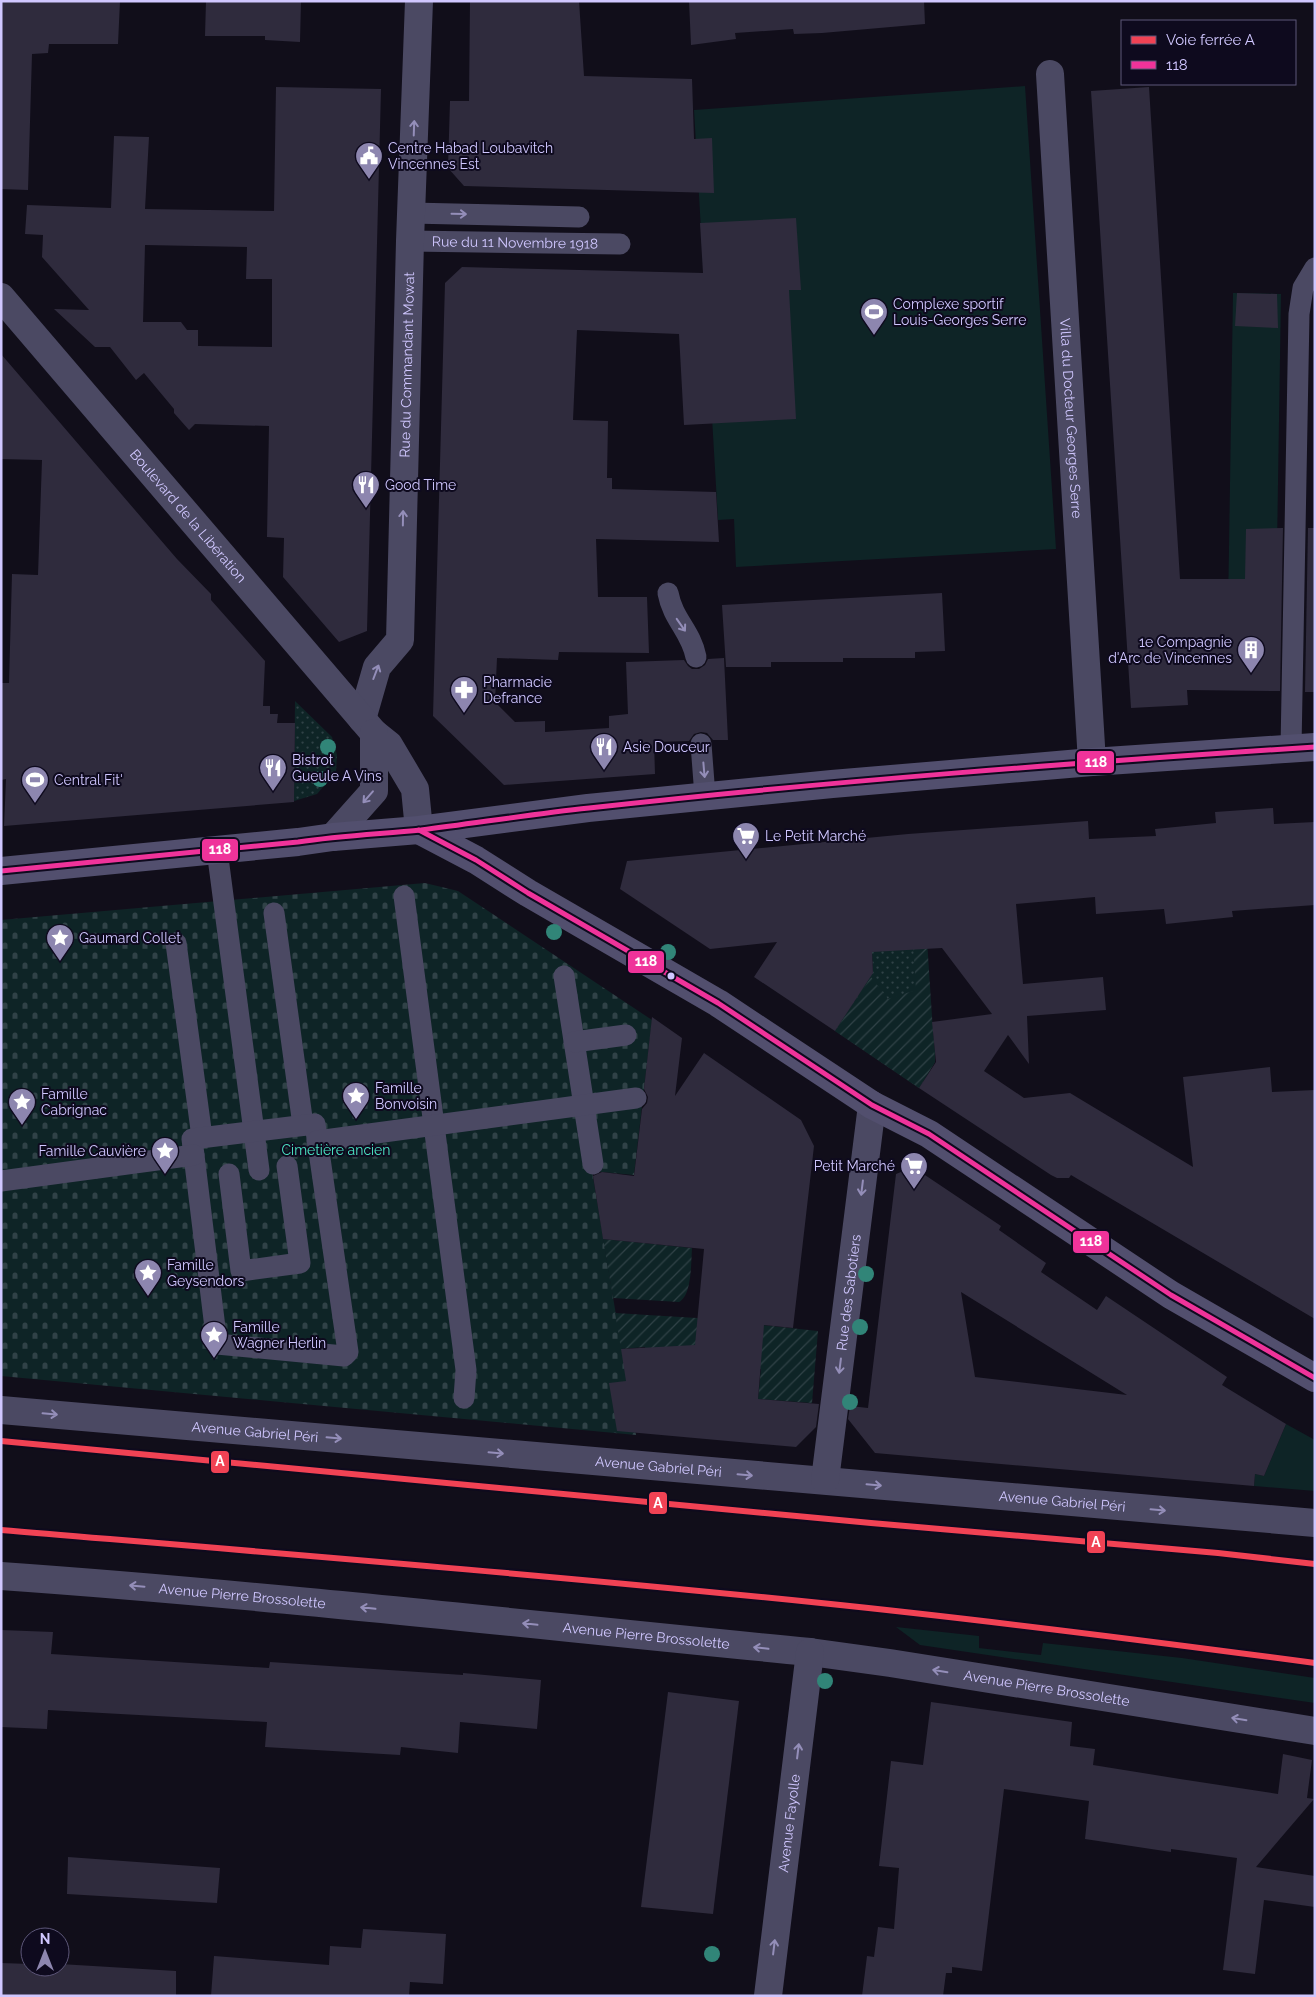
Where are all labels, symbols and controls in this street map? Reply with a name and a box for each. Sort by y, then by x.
legend [1121,20,1296,85]
text: Voie ferrée A [1166,31,1255,49]
text: 118 [1166,56,1188,74]
one-way arrow [409,121,419,137]
place label: Centre Habad Loubavitch Vincennes Est [388,140,553,172]
public building icon: Centre Habad Loubavitch Vincennes Est [354,141,384,180]
one-way arrow [451,210,467,219]
street label: Rue du 11 Novembre 1918 [432,233,598,252]
street label: Rue du Commandant Mowat [397,271,417,458]
place label: Complexe sportif Louis-Georges Serre [893,296,1026,328]
sports icon: Complexe sportif Louis-Georges Serre [859,297,889,336]
street label: Villa du Docteur Georges Serre [1057,318,1085,519]
street label: Boulevard de la Libération [127,446,250,586]
restaurant icon: Good Time [351,470,381,509]
place label: Good Time [385,477,456,493]
one-way arrow [398,510,408,526]
one-way arrow [676,618,686,632]
place label: 1e Compagnie d'Arc de Vincennes [1108,634,1232,666]
building icon: 1e Compagnie d'Arc de Vincennes [1236,635,1266,674]
one-way arrow [372,665,381,680]
place label: Pharmacie Defrance [483,674,552,706]
pharmacy icon: Pharmacie Defrance [449,675,479,714]
restaurant icon: Asie Douceur [589,732,619,771]
place label: Asie Douceur [623,739,710,755]
line badge: 118 [1076,750,1115,774]
place label: Bistrot Gueule A Vins [292,752,382,784]
restaurant icon: Bistrot Gueule A Vins [258,753,288,792]
text: 118 [1085,754,1107,770]
one-way arrow [699,762,708,778]
sports icon: Central Fit' [20,765,50,804]
place label: Central Fit' [54,772,123,788]
one-way arrow [362,791,374,804]
supermarket icon: Le Petit Marché [731,821,761,860]
place label: Le Petit Marché [765,828,866,844]
line badge: 118 [201,838,239,862]
text: 118 [209,841,231,857]
place icon: Gaumard Collet [45,923,75,962]
place label: Gaumard Collet [79,930,181,946]
line badge: 118 [627,950,665,974]
text: 118 [635,953,657,969]
unlabelled marker [666,971,676,981]
place label: Famille Bonvoisin [375,1080,437,1112]
place icon: Famille Bonvoisin [341,1081,371,1120]
place label: Famille Cabrignac [41,1086,107,1118]
place icon: Famille Cabrignac [7,1087,37,1126]
place icon: Famille Cauvière [150,1136,180,1175]
park label: Cimetière ancien [281,1142,391,1158]
place label: Famille Cauvière [39,1143,146,1159]
supermarket icon: Petit Marché [899,1151,929,1190]
place label: Petit Marché [814,1158,895,1174]
one-way arrow [857,1179,867,1195]
line badge: 118 [1072,1230,1110,1254]
street label: Rue des Sabotiers [833,1233,864,1352]
text: 118 [1080,1233,1102,1249]
place label: Famille Geysendors [167,1257,245,1289]
place icon: Famille Geysendors [133,1258,163,1297]
place label: Famille Wagner Herlin [233,1319,326,1351]
place icon: Famille Wagner Herlin [199,1320,229,1359]
one-way arrow [835,1358,845,1374]
one-way arrow [42,1409,58,1419]
street label: Avenue Gabriel Péri [191,1418,319,1445]
one-way arrow [326,1434,342,1443]
one-way arrow [487,1448,503,1458]
line badge: A [210,1450,230,1474]
text: A [215,1453,225,1469]
street label: Avenue Gabriel Péri [595,1453,723,1480]
one-way arrow [736,1470,752,1480]
one-way arrow [865,1480,881,1489]
street label: Avenue Gabriel Péri [998,1488,1126,1515]
line badge: A [648,1491,668,1515]
text: A [653,1495,663,1511]
one-way arrow [1149,1505,1165,1514]
line badge: A [1086,1530,1106,1554]
text: A [1091,1534,1101,1550]
street label: Avenue Pierre Brossolette [158,1580,327,1612]
one-way arrow [129,1581,145,1591]
one-way arrow [360,1603,376,1613]
one-way arrow [522,1619,538,1629]
street label: Avenue Pierre Brossolette [562,1619,731,1652]
one-way arrow [753,1643,769,1652]
one-way arrow [933,1666,949,1676]
street label: Avenue Pierre Brossolette [963,1667,1131,1709]
one-way arrow [1231,1714,1247,1724]
one-way arrow [793,1744,803,1760]
street label: Avenue Fayolle [775,1773,803,1873]
north arrow [20,1927,70,1977]
text: N [40,1931,50,1947]
one-way arrow [769,1940,779,1956]

